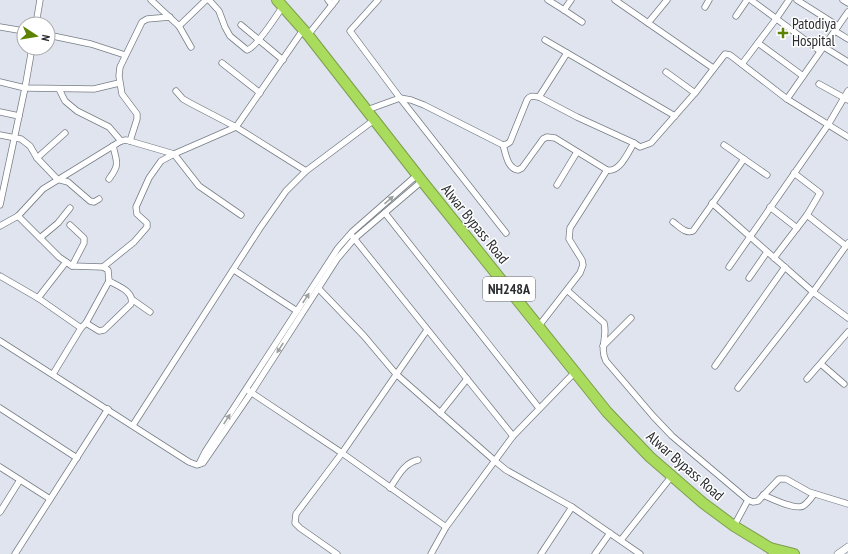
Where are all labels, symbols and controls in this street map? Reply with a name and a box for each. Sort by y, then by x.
place label: Patodiya Hospital [792,14,836,50]
north arrow [16,16,56,56]
marker: Patodiya Hospital [777,27,789,39]
text: N [38,34,53,42]
street label: Alwar Bypass Road [438,180,513,267]
one-way arrow [384,195,394,204]
road number: NH248A [483,277,535,301]
one-way arrow [302,293,310,303]
one-way arrow [277,342,284,354]
one-way arrow [223,414,231,424]
street label: Alwar Bypass Road [643,427,728,505]

